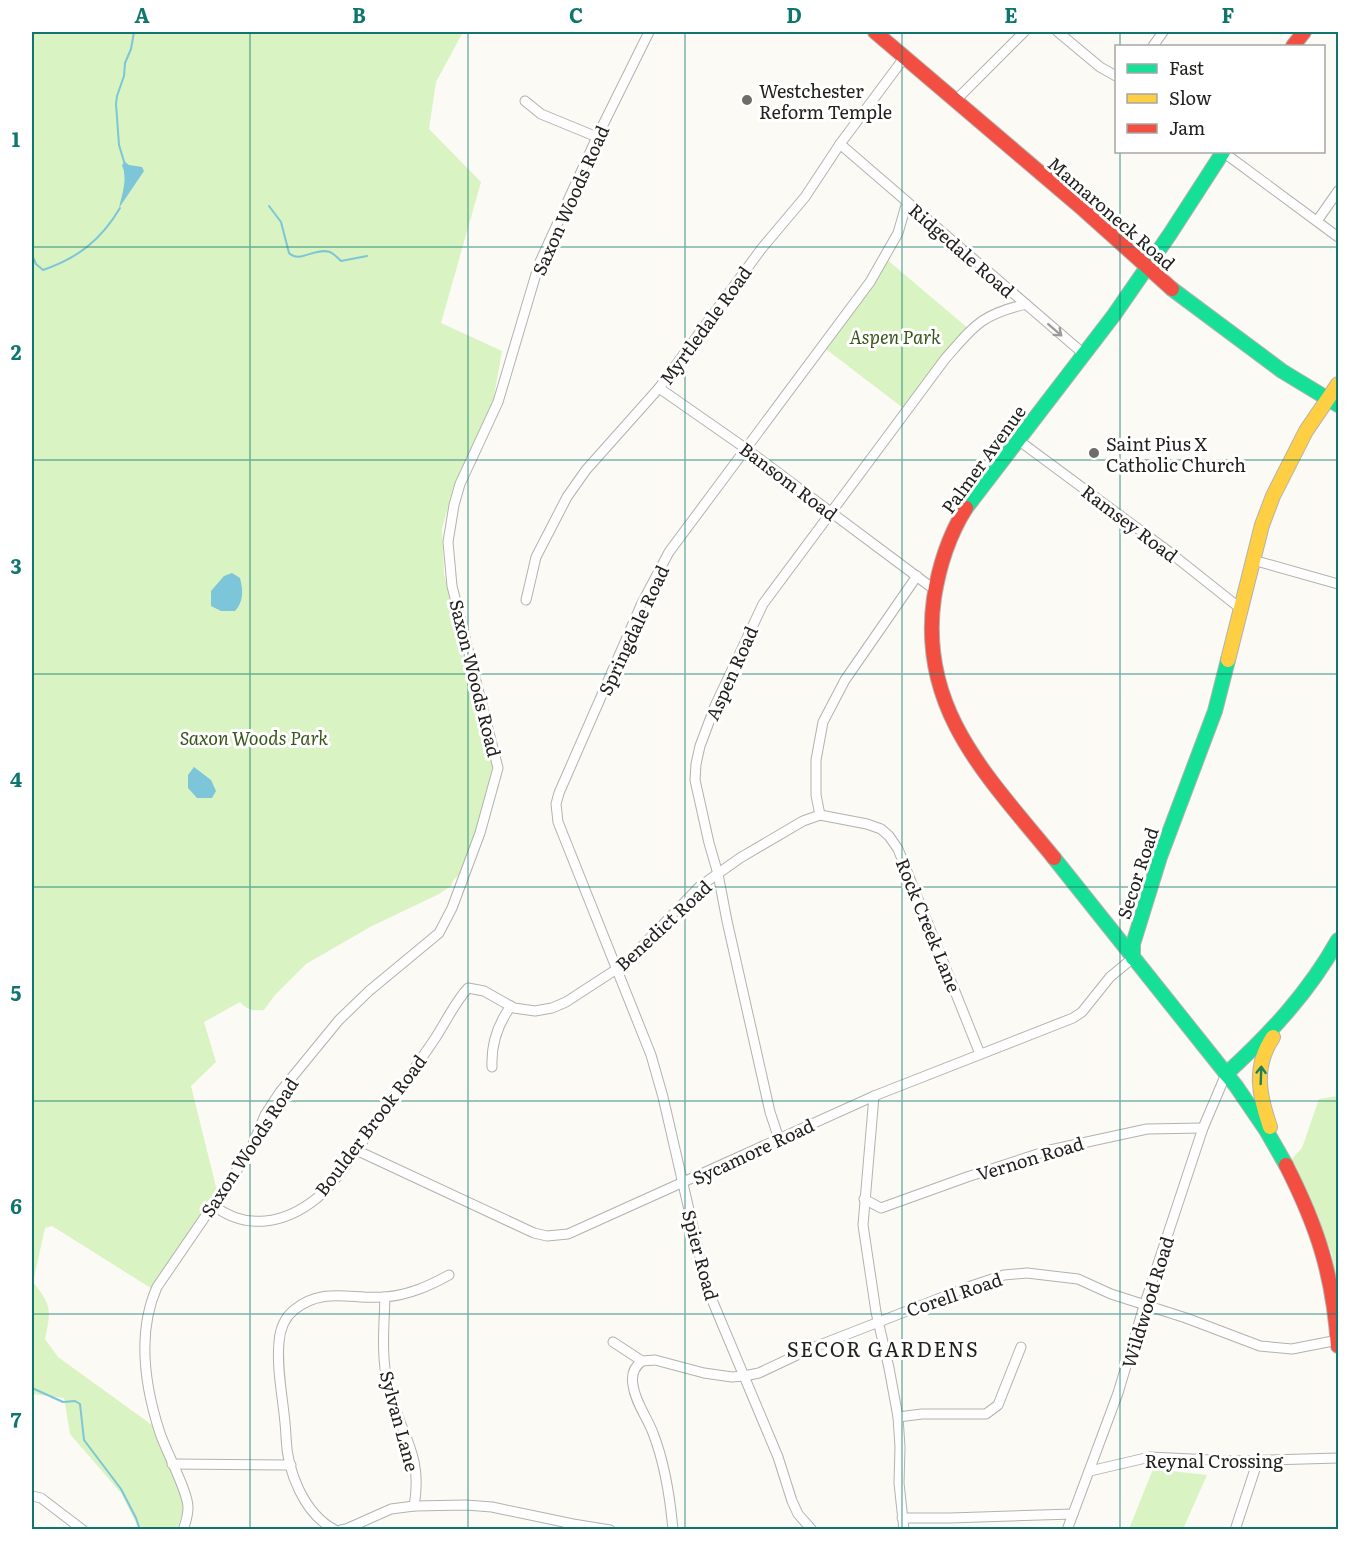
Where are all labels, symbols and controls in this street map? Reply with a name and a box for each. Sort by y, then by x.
text: A [134,0,150,29]
text: B [352,0,366,29]
text: C [569,0,583,29]
text: D [786,0,802,29]
text: E [1004,0,1018,29]
text: F [1222,0,1235,29]
legend [1115,45,1325,153]
text: Fast [1169,54,1205,81]
place label: Westchester Reform Temple [759,77,892,125]
text: Slow [1169,84,1212,111]
marker: Westchester Reform Temple [740,93,754,107]
text: Jam [1169,114,1205,141]
street label: Saxon Woods Road [525,121,615,279]
text: 1 [12,123,20,153]
street label: Mamaroneck Road [1042,150,1182,276]
street label: Ridgedale Road [903,196,1021,304]
street label: Myrtledale Road [653,260,757,390]
park label: Aspen Park [849,323,941,350]
one-way arrow [1047,323,1062,337]
text: 2 [11,336,22,366]
street label: Palmer Avenue [934,399,1032,519]
place label: Saint Pius X Catholic Church [1106,430,1246,478]
street label: Bansom Road [734,435,844,527]
marker: Saint Pius X Catholic Church [1087,446,1101,460]
street label: Ramsey Road [1076,478,1184,568]
text: 3 [10,550,22,580]
street label: Springdale Road [591,560,675,700]
street label: Saxon Woods Road [443,596,509,760]
street label: Aspen Road [698,621,764,725]
park label: Saxon Woods Park [180,724,328,751]
text: 4 [10,763,22,793]
street label: Secor Road [1109,824,1165,922]
street label: Rock Creek Lane [890,854,968,996]
street label: Benedict Road [609,873,717,977]
text: 5 [11,977,22,1007]
street label: Boulder Brook Road [308,1049,432,1201]
one-way arrow [1255,1065,1266,1085]
street label: Saxon Woods Road [194,1072,304,1222]
street label: Sycamore Road [688,1111,818,1191]
street label: Vernon Road [973,1129,1087,1187]
text: 6 [10,1190,22,1220]
street label: Spier Road [676,1207,726,1303]
street label: Wildwood Road [1114,1233,1180,1371]
street label: Corell Road [902,1265,1006,1323]
district label: SECOR GARDENS [787,1333,979,1363]
street label: Sylvan Lane [374,1368,426,1474]
text: 7 [11,1404,22,1434]
street label: Reynal Crossing [1145,1447,1284,1474]

